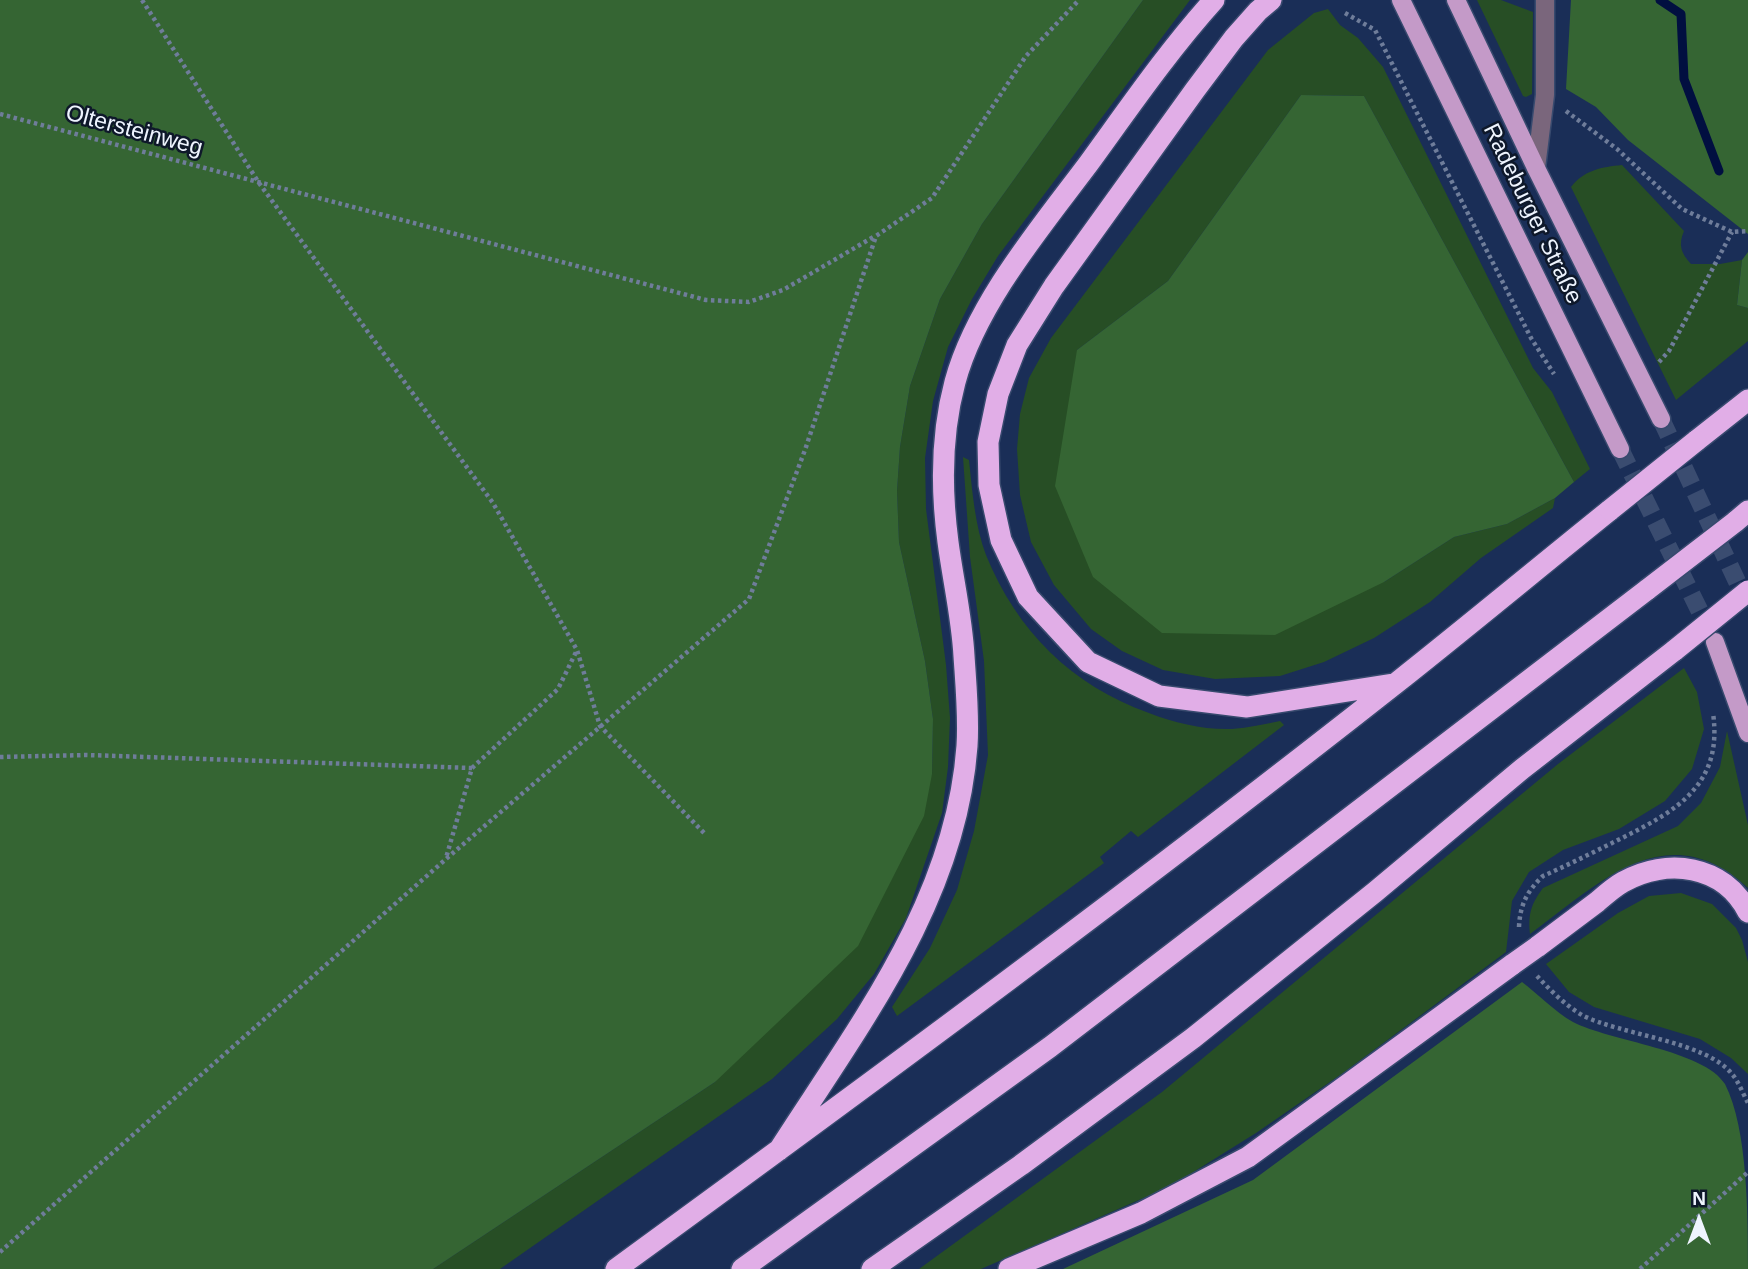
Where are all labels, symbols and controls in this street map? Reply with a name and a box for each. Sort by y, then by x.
street label: Oltersteinweg [63,99,205,163]
street label: Radeburger Straße [1476,119,1588,309]
north arrow [1664,1185,1734,1255]
text: N [1692,1188,1706,1209]

